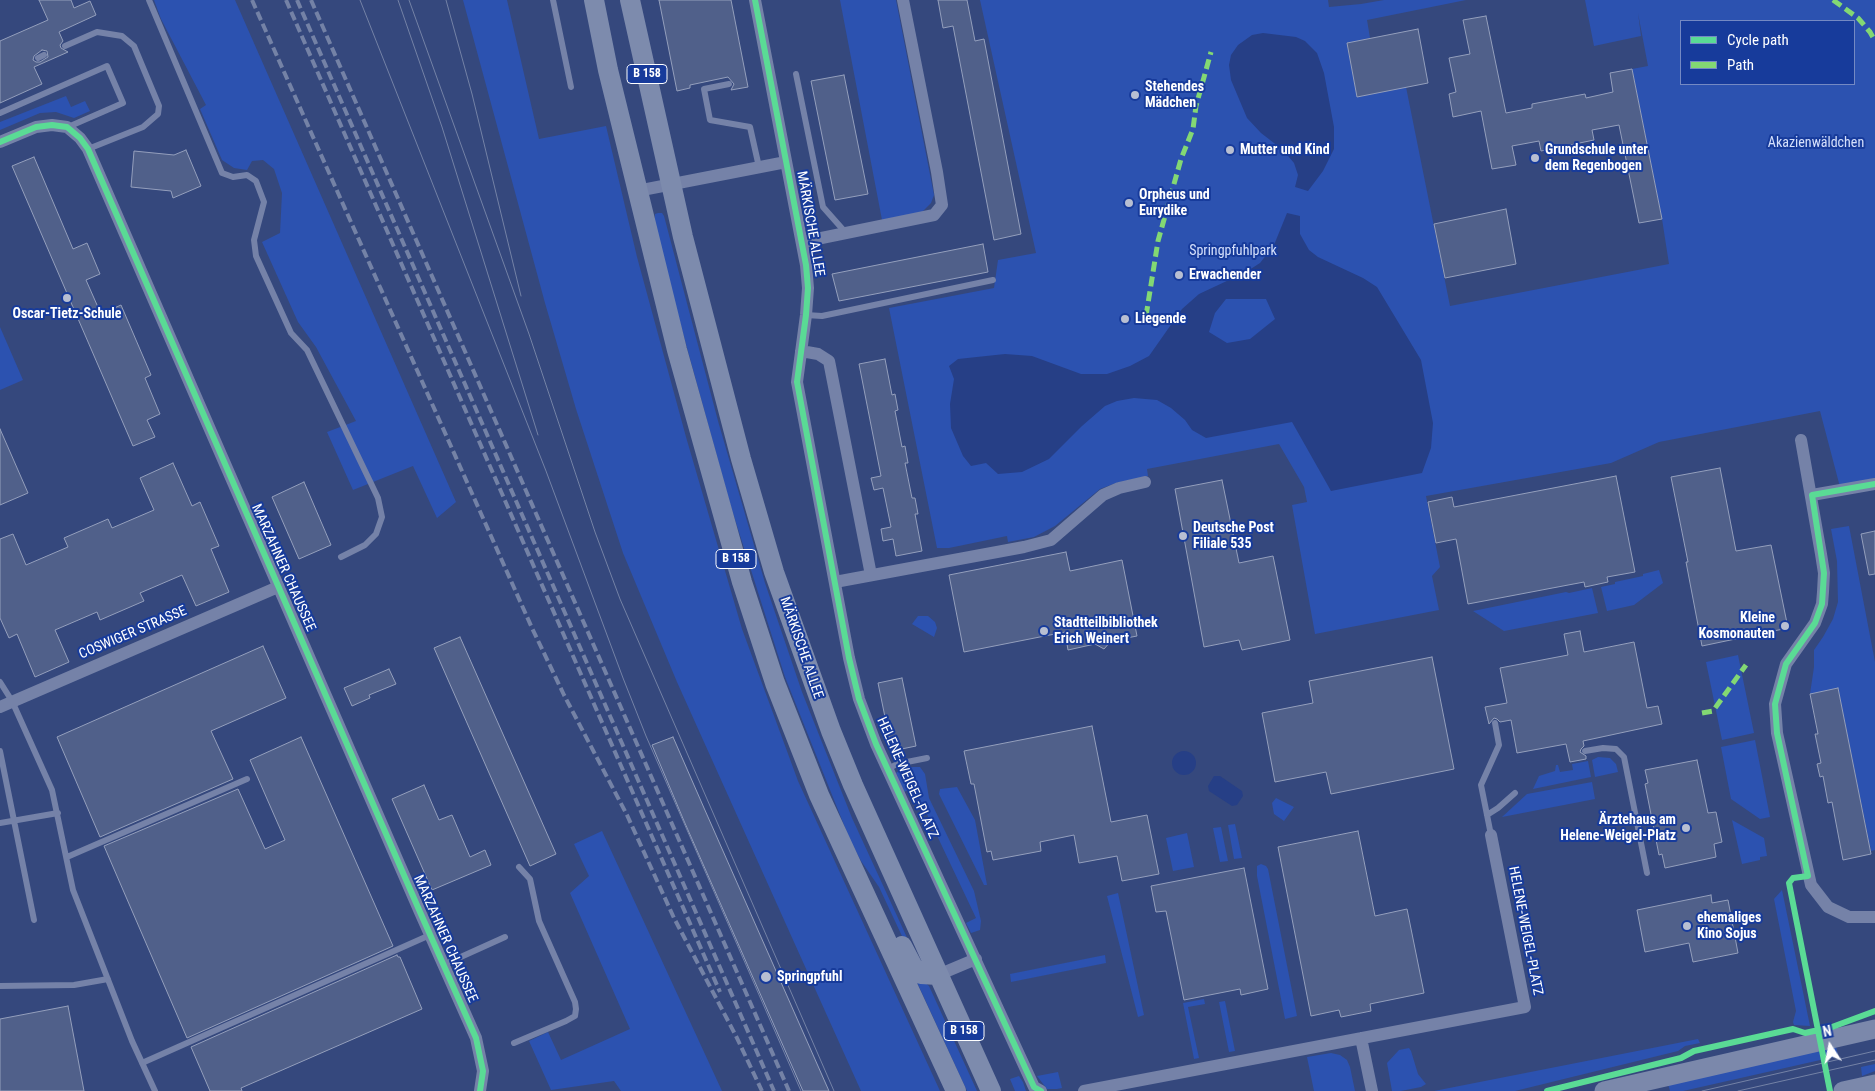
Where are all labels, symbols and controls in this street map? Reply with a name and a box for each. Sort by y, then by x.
legend [1680,20,1855,85]
text: Cycle path [1727,31,1789,49]
text: Path [1727,56,1754,74]
road number: B 158 [627,64,667,84]
place label: Stehendes Mädchen [1145,79,1204,111]
marker: Stehendes Mädchen [1129,89,1141,101]
park label: Akazienwäldchen [1768,135,1864,151]
place label: Mutter und Kind [1240,142,1330,158]
place label: Grundschule unter dem Regenbogen [1545,142,1648,174]
marker: Mutter und Kind [1224,144,1236,156]
marker: Grundschule unter dem Regenbogen [1529,152,1541,164]
street label: MÄRKISCHE ALLEE [792,170,828,278]
place label: Orpheus und Eurydike [1139,187,1210,220]
marker: Orpheus und Eurydike [1123,197,1135,209]
park label: Springpfuhlpark [1189,243,1277,259]
place label: Erwachender [1189,267,1261,283]
marker: Erwachender [1173,269,1185,281]
marker: Oscar-Tietz-Schule [61,292,73,304]
place label: Oscar-Tietz-Schule [12,306,122,322]
place label: Liegende [1135,311,1186,327]
marker: Liegende [1119,313,1131,325]
street label: MARZAHNER CHAUSSEE [247,502,319,634]
place label: Deutsche Post Filiale 535 [1193,520,1274,552]
marker: Deutsche Post Filiale 535 [1177,530,1189,542]
road number: B 158 [716,550,756,568]
street label: MÄRKISCHE ALLEE [776,595,826,701]
street label: COSWIGER STRASSE [77,603,189,663]
place label: Kleine Kosmonauten [1699,610,1775,642]
place label: Stadtteilbibliothek Erich Weinert [1054,615,1158,648]
marker: Kleine Kosmonauten [1779,620,1791,632]
marker: Stadtteilbibliothek Erich Weinert [1038,625,1050,637]
street label: HELENE-WEIGEL-PLATZ [873,715,941,841]
place label: Ärztehaus am Helene-Weigel-Platz [1560,812,1676,844]
marker: Ärztehaus am Helene-Weigel-Platz [1680,822,1692,834]
street label: HELENE-WEIGEL-PLATZ [1504,865,1546,997]
street label: MARZAHNER CHAUSSEE [409,873,481,1005]
place label: ehemaliges Kino Sojus [1697,910,1761,942]
marker: ehemaliges Kino Sojus [1681,920,1693,932]
place label: Springpfuhl [777,969,842,985]
marker: Springpfuhl [759,970,773,984]
road number: B 158 [944,1021,984,1040]
north arrow [1805,1021,1855,1071]
text: N [1821,1023,1833,1040]

